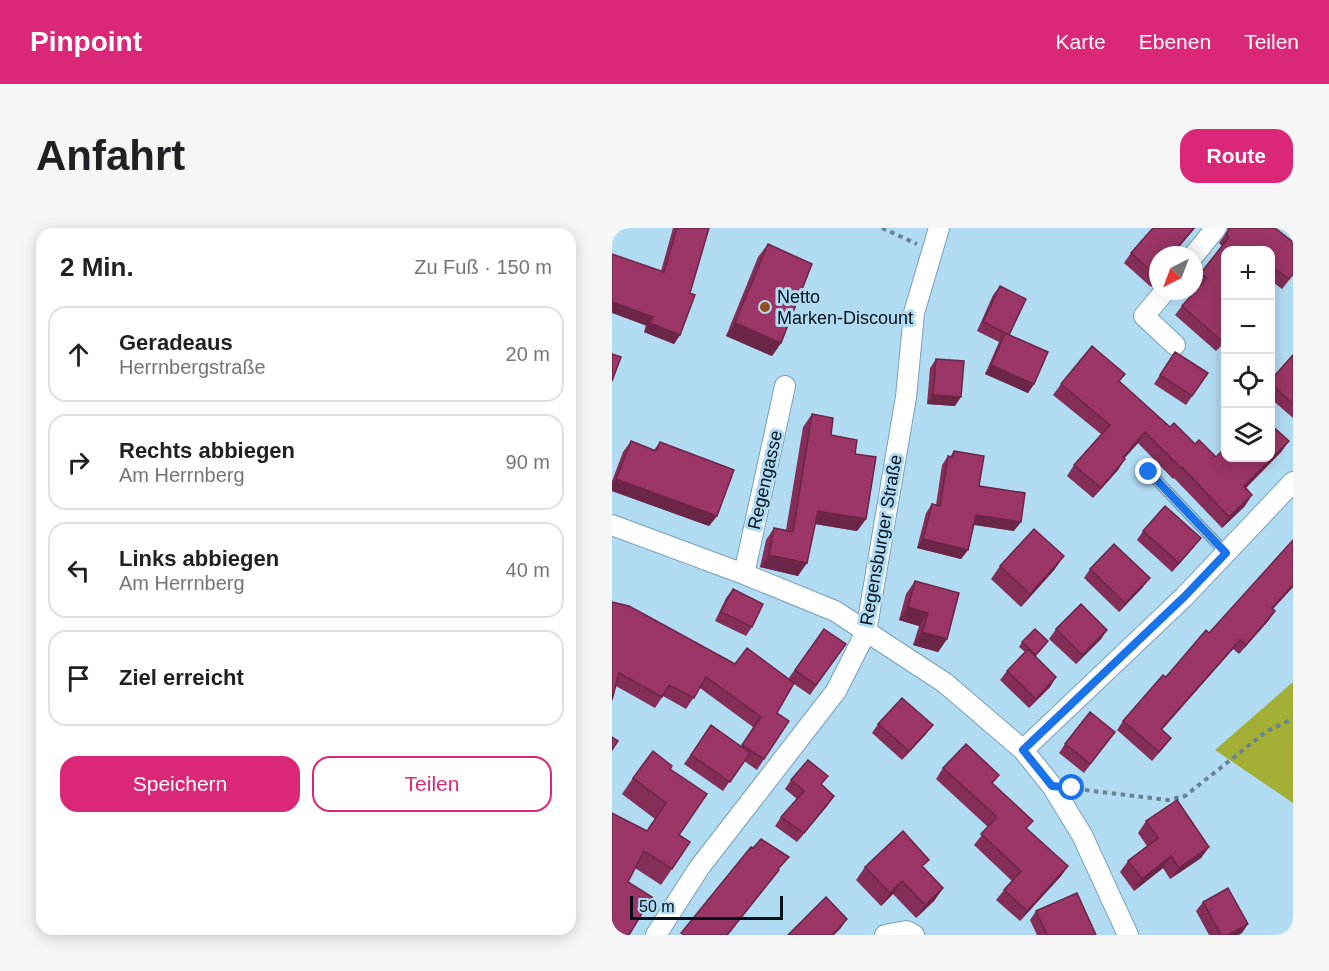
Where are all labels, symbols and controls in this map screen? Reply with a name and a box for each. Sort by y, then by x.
text: Pinpoint [30,26,142,57]
text: Karte [1056,30,1106,53]
text: Ebenen [1139,30,1211,53]
text: Teilen [1244,30,1299,53]
button: Route [1180,129,1293,183]
text: Anfahrt [36,132,185,179]
north arrow [1149,246,1203,300]
map controls [1221,246,1275,462]
button: + [1221,246,1275,300]
text: 2 Min. [60,252,134,282]
text: Zu Fuß · 150 m [414,256,552,278]
place label: Netto Marken-Discount [777,287,913,328]
marker: Netto Marken-Discount [758,300,772,314]
button: − [1221,300,1275,354]
text: Geradeaus [119,330,233,355]
icon: ahead [62,338,95,371]
text: 20 m [506,343,550,365]
button: locate [1221,354,1275,408]
text: Herrnbergstraße [119,356,266,378]
button: layers [1221,408,1275,462]
street label: Regengasse [744,429,786,531]
text: Rechts abbiegen [119,438,295,463]
icon: right [62,446,95,479]
text: 90 m [506,451,550,473]
street label: Regensburger Straße [856,453,906,627]
route end [1135,458,1161,484]
text: Am Herrnberg [119,464,245,486]
text: Links abbiegen [119,546,279,571]
icon: left [62,554,95,587]
text: 40 m [506,559,550,581]
text: Am Herrnberg [119,572,245,594]
icon: arrive [62,662,95,695]
text: Ziel erreicht [119,665,244,690]
button: Speichern [60,756,300,812]
button: Teilen [312,756,552,812]
route start [1058,774,1084,800]
scale bar [630,893,783,920]
text: 50 m [639,898,675,915]

